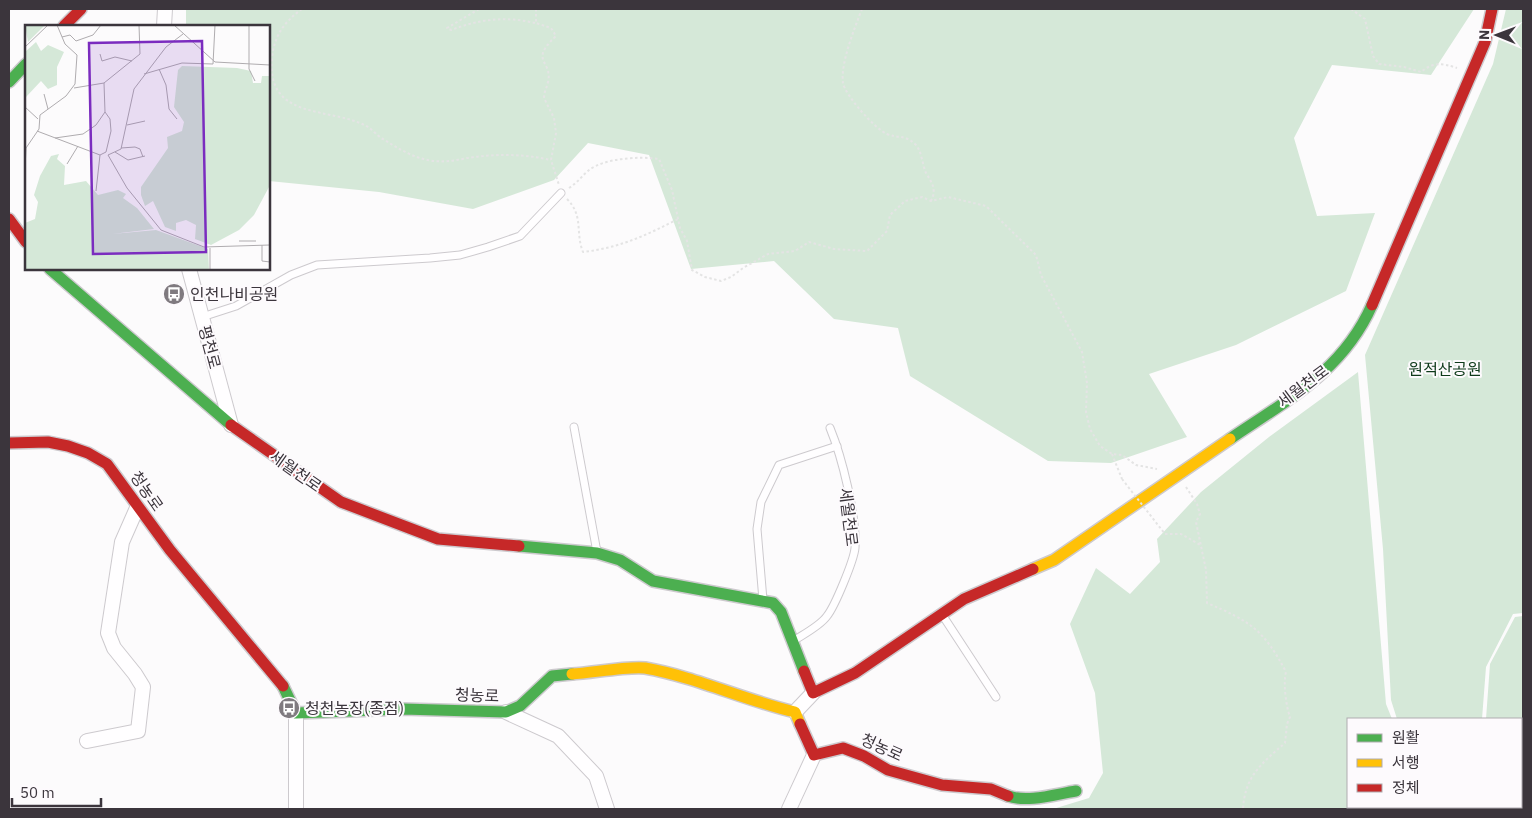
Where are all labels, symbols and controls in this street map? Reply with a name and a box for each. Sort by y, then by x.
north arrow [1472,10,1522,60]
inset map [25,25,270,270]
text: N [1475,30,1493,40]
bus stop icon: 인천나비공원 [162,282,186,306]
place label: 인천나비공원 [190,284,278,304]
street label: 평천로 [195,323,225,371]
park label: 원적산공원 [1408,359,1482,379]
street label: 세월천로 [1273,360,1333,412]
street label: 세월천로 [266,446,326,496]
street label: 청농로 [126,467,168,515]
street label: 세월천로 [835,487,863,548]
street label: 청농로 [455,684,500,706]
bus stop icon: 청천농장(종점) [277,696,301,720]
place label: 청천농장(종점) [305,698,404,718]
legend [1347,718,1522,808]
text: 원활 [1392,728,1420,747]
street label: 청농로 [858,729,906,765]
text: 서행 [1392,753,1420,772]
scale bar [12,776,101,808]
text: 정체 [1392,778,1420,797]
text: 50 m [20,783,55,802]

